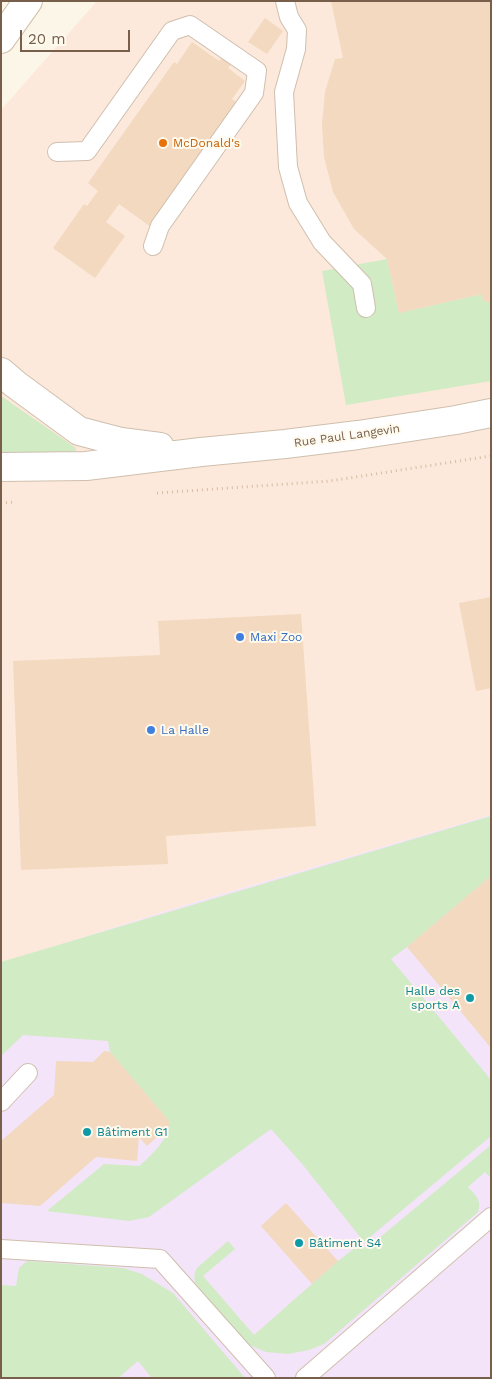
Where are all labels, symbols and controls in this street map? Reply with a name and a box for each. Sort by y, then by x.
scale bar [22,20,132,52]
text: 20 m [28,30,66,48]
place label: McDonald's [173,136,240,150]
marker: McDonald's [157,137,169,149]
street label: Rue Paul Langevin [293,421,401,451]
place label: Maxi Zoo [250,630,302,644]
marker: Maxi Zoo [234,631,246,643]
place label: La Halle [161,723,209,737]
marker: La Halle [145,724,157,736]
place label: Halle des sports A [405,984,460,1012]
marker: Halle des sports A [464,992,476,1004]
place label: Bâtiment G1 [97,1125,168,1139]
marker: Bâtiment G1 [81,1126,93,1138]
place label: Bâtiment S4 [309,1236,381,1250]
marker: Bâtiment S4 [293,1237,305,1249]

